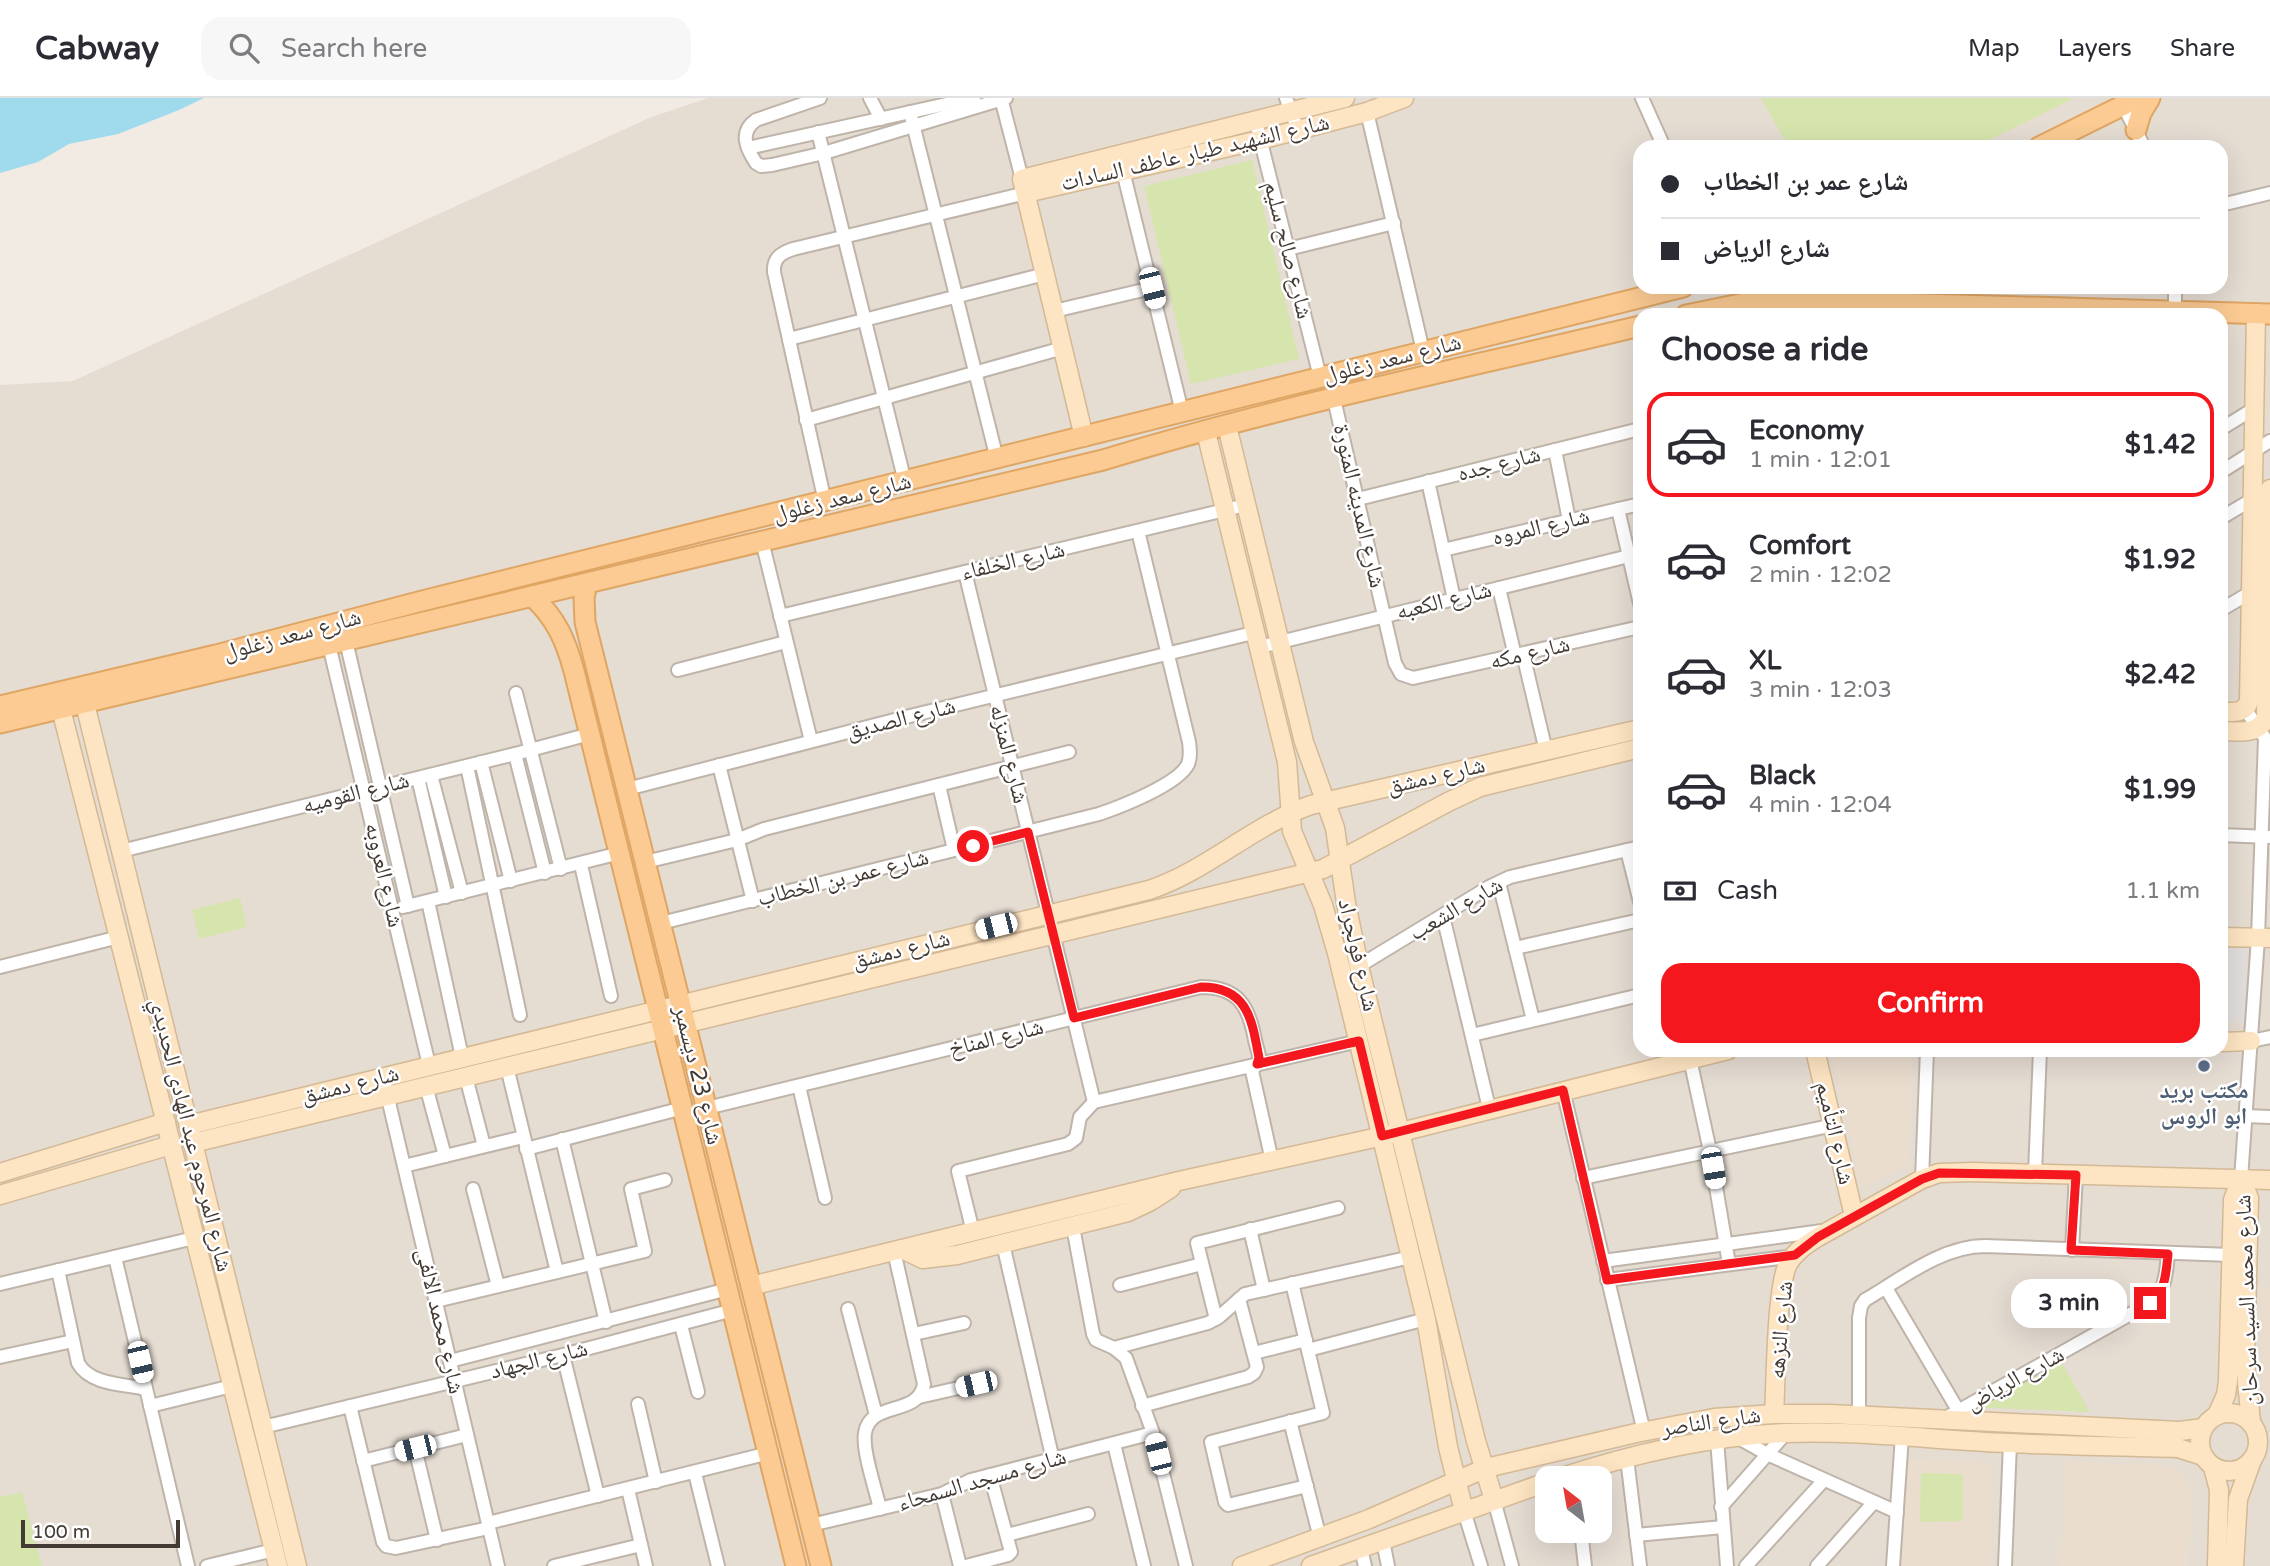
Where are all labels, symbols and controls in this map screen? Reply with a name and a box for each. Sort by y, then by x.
search box [201,17,691,80]
text: Cabway [35,29,159,68]
icon: search [225,29,263,67]
text: Search here [281,33,427,64]
text: Map [1968,34,2020,63]
text: Layers [2058,34,2132,63]
text: Share [2170,34,2235,63]
street label: شارع الشهيد طيار عاطف السادات [1058,108,1332,198]
text: شارع عمر بن الخطاب [1703,166,1909,197]
street label: شارع صالح سليم [1256,178,1319,322]
text: شارع الرياض [1703,233,1830,264]
car [1137,265,1168,311]
street label: شارع سعد زغلول [1320,328,1464,390]
text: Choose a ride [1661,331,1868,369]
icon: car [1665,413,1728,476]
text: Economy [1749,415,1864,446]
street label: شارع المدينه المنورة [1327,421,1391,591]
text: $1.42 [2125,429,2196,460]
street label: شارع جده [1455,440,1543,488]
text: 1 min · 12:01 [1749,446,1892,474]
street label: شارع سعد زغلول [770,467,914,529]
street label: شارع المروه [1490,502,1592,552]
icon: car [1665,528,1728,591]
text: Comfort [1749,530,1851,561]
street label: شارع الخلفاء [958,535,1068,587]
text: $1.92 [2124,544,2196,575]
text: 2 min · 12:02 [1749,561,1892,589]
street label: شارع الكعبه [1393,576,1495,626]
street label: شارع سعد زغلول [220,603,364,667]
street label: شارع مكه [1487,630,1573,676]
icon: car [1665,643,1728,706]
text: XL [1749,645,1781,676]
text: $2.42 [2125,659,2196,690]
text: 3 min · 12:03 [1749,676,1892,704]
street label: شارع الصديق [844,692,958,746]
street label: شارع المنزله [983,702,1035,806]
street label: شارع دمشق [1384,751,1488,801]
icon: car [1665,758,1728,821]
text: Black [1749,760,1816,791]
street label: شارع القوميه [300,766,412,820]
text: $1.99 [2124,774,2196,805]
text: 4 min · 12:04 [1749,791,1892,819]
street label: شارع العروبه [358,820,410,930]
route start [957,830,989,862]
street label: شارع عمر بن الخطاب [754,843,932,913]
street label: شارع الشعب [1404,871,1508,947]
icon: cash [1661,872,1699,910]
text: Cash [1717,875,1778,906]
text: 1.1 km [2126,877,2200,905]
street label: شارع فولجراد [1331,896,1385,1014]
car [974,911,1019,941]
street label: شارع دمشق [849,924,953,976]
button: Confirm [1661,963,2200,1043]
street label: شارع المرحوم عبد الهادى الحديدي [140,995,239,1276]
street label: شارع 23 ديسمبر [667,1001,729,1148]
street label: شارع المناخ [946,1013,1046,1063]
marker: مكتب بريد ابو الروس [2196,1058,2212,1074]
street label: شارع دمشق [298,1059,402,1111]
place label: مكتب بريد ابو الروس [2159,1077,2249,1131]
street label: شارع التأميم [1809,1079,1861,1188]
car [1700,1145,1727,1191]
street label: شارع محمد السيد سرحان [2229,1194,2265,1406]
street label: شارع محمد الالفى [410,1245,470,1397]
callout: 3 min [2010,1278,2126,1328]
street label: شارع النزهه [1763,1280,1799,1380]
route end [2134,1287,2166,1319]
text: 3 min [2038,1289,2100,1317]
street label: شارع الجهاد [487,1334,591,1386]
car [126,1339,155,1385]
street label: شارع الرياض [1961,1341,2069,1417]
car [954,1369,999,1399]
street label: شارع الناصر [1659,1401,1762,1443]
car [1143,1431,1174,1477]
car [393,1433,438,1463]
street label: شارع مسجد السمحاء [895,1443,1069,1517]
north arrow [1535,1466,1612,1544]
map controls [1535,1466,1612,1543]
scale bar [21,1517,180,1549]
text: 100 m [32,1521,90,1543]

